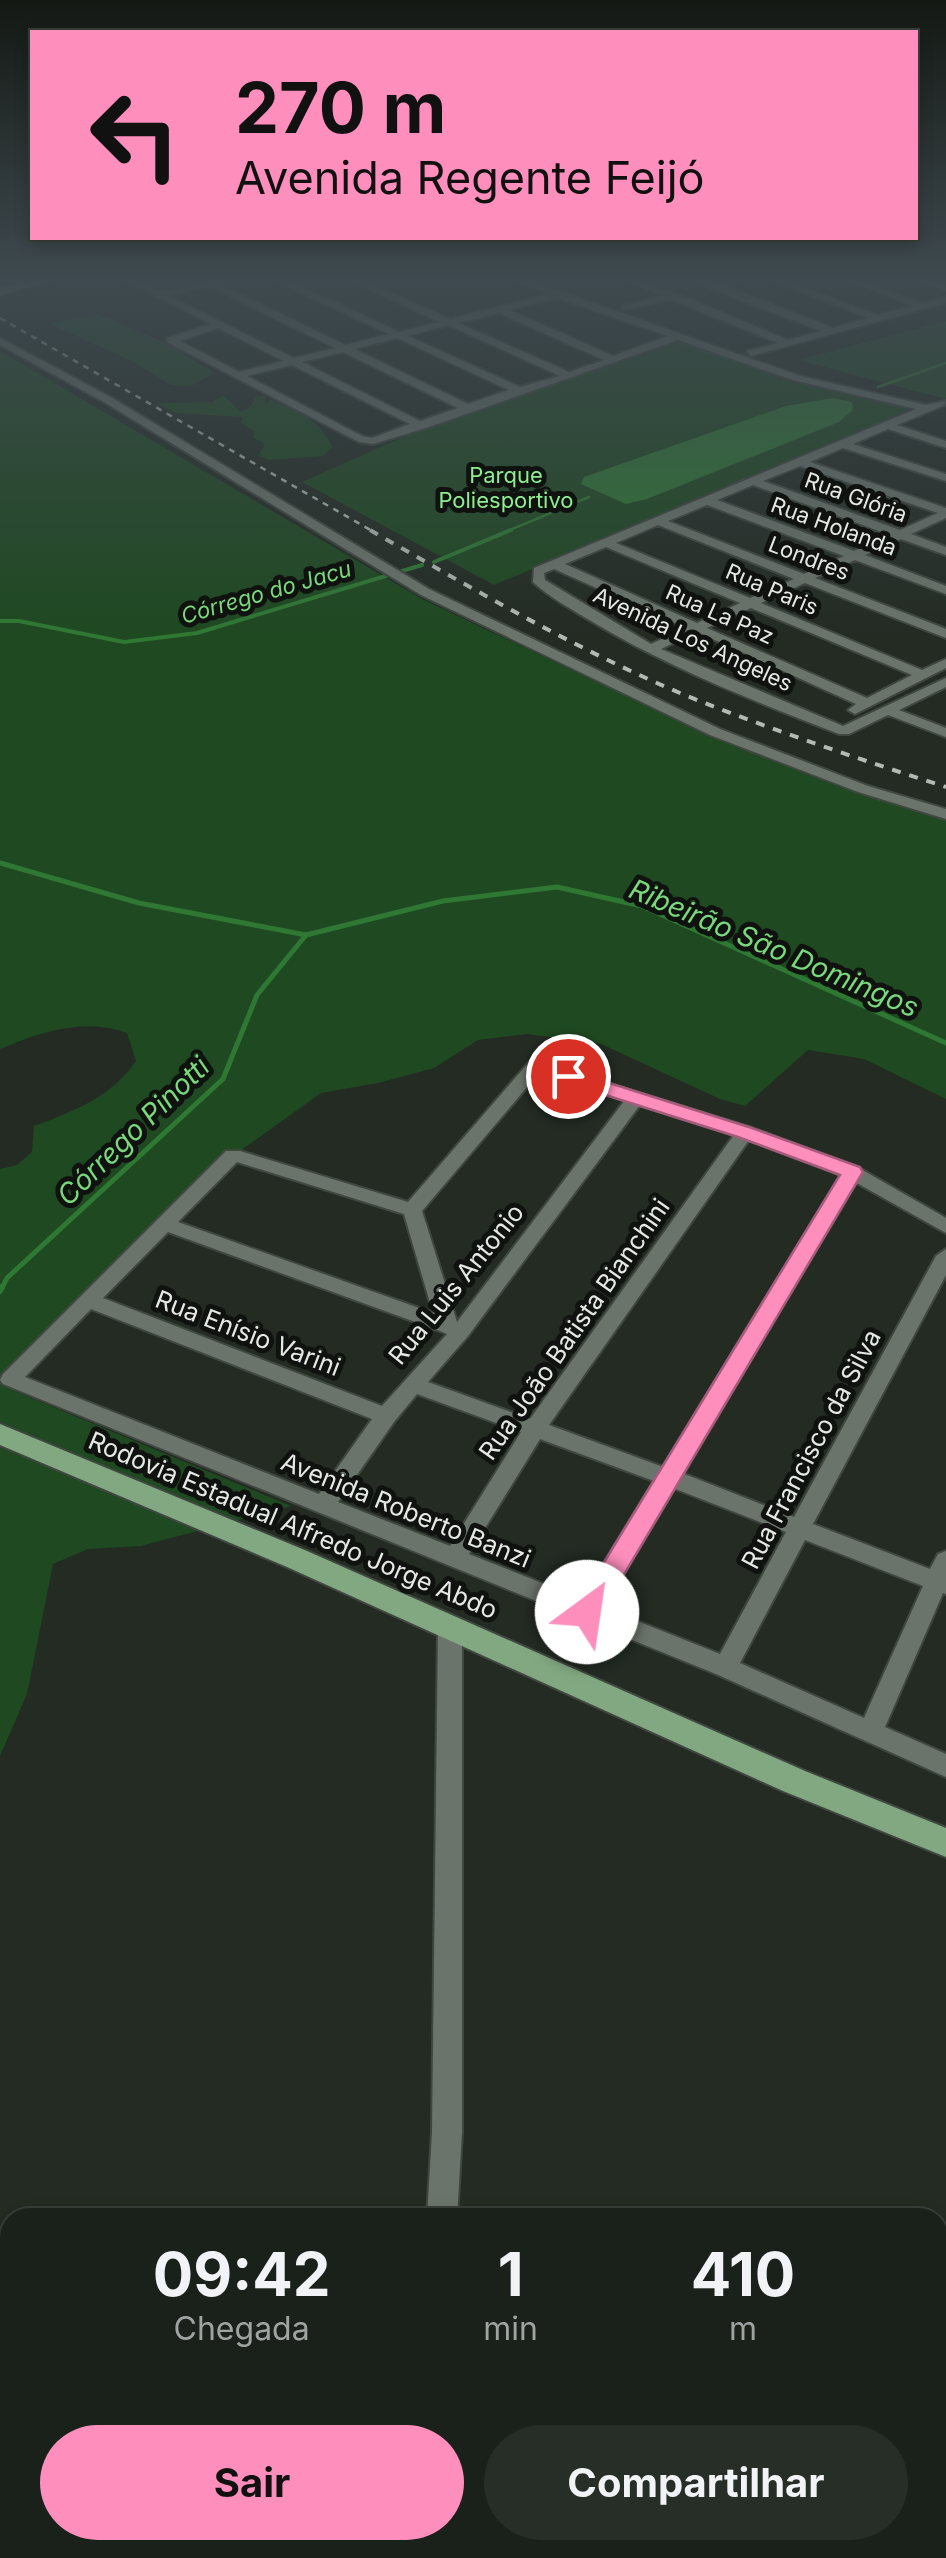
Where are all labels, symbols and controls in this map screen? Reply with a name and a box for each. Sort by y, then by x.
text: 270 m [235,65,446,150]
icon: left [70,70,200,200]
text: Avenida Regente Feijó [235,150,705,205]
park label: Parque Poliesportivo [438,462,574,513]
street label: Rua Glória [801,466,911,528]
street label: Rua Holanda [768,491,900,561]
street label: Londres [765,531,853,585]
water label: Córrego do Jacu [178,555,354,629]
street label: Rua Paris [722,558,822,620]
street label: Rua La Paz [662,579,778,649]
street label: Avenida Los Angeles [589,581,797,697]
water label: Ribeirão São Domingos [624,872,924,1024]
pin [526,1034,611,1119]
water label: Córrego Pinotti [50,1049,217,1212]
icon: arrive [541,1049,596,1104]
street label: Rua João Batista Bianchini [472,1193,676,1465]
street label: Rua Luis Antonio [382,1198,530,1370]
street label: Rua Enísio Varini [151,1284,345,1382]
street label: Rua Francisco da Silva [735,1324,887,1574]
street label: Rodovia Estadual Alfredo Jorge Abdo [84,1425,502,1625]
street label: Avenida Roberto Banzi [277,1446,535,1574]
position arrow [535,1560,639,1664]
text: 09:42 [153,2238,331,2310]
text: 1 [498,2238,524,2310]
text: 410 [691,2238,795,2310]
text: Chegada [174,2309,310,2348]
text: min [483,2309,538,2348]
text: m [729,2309,757,2348]
button: Sair [40,2425,464,2540]
button: Compartilhar [484,2425,908,2540]

